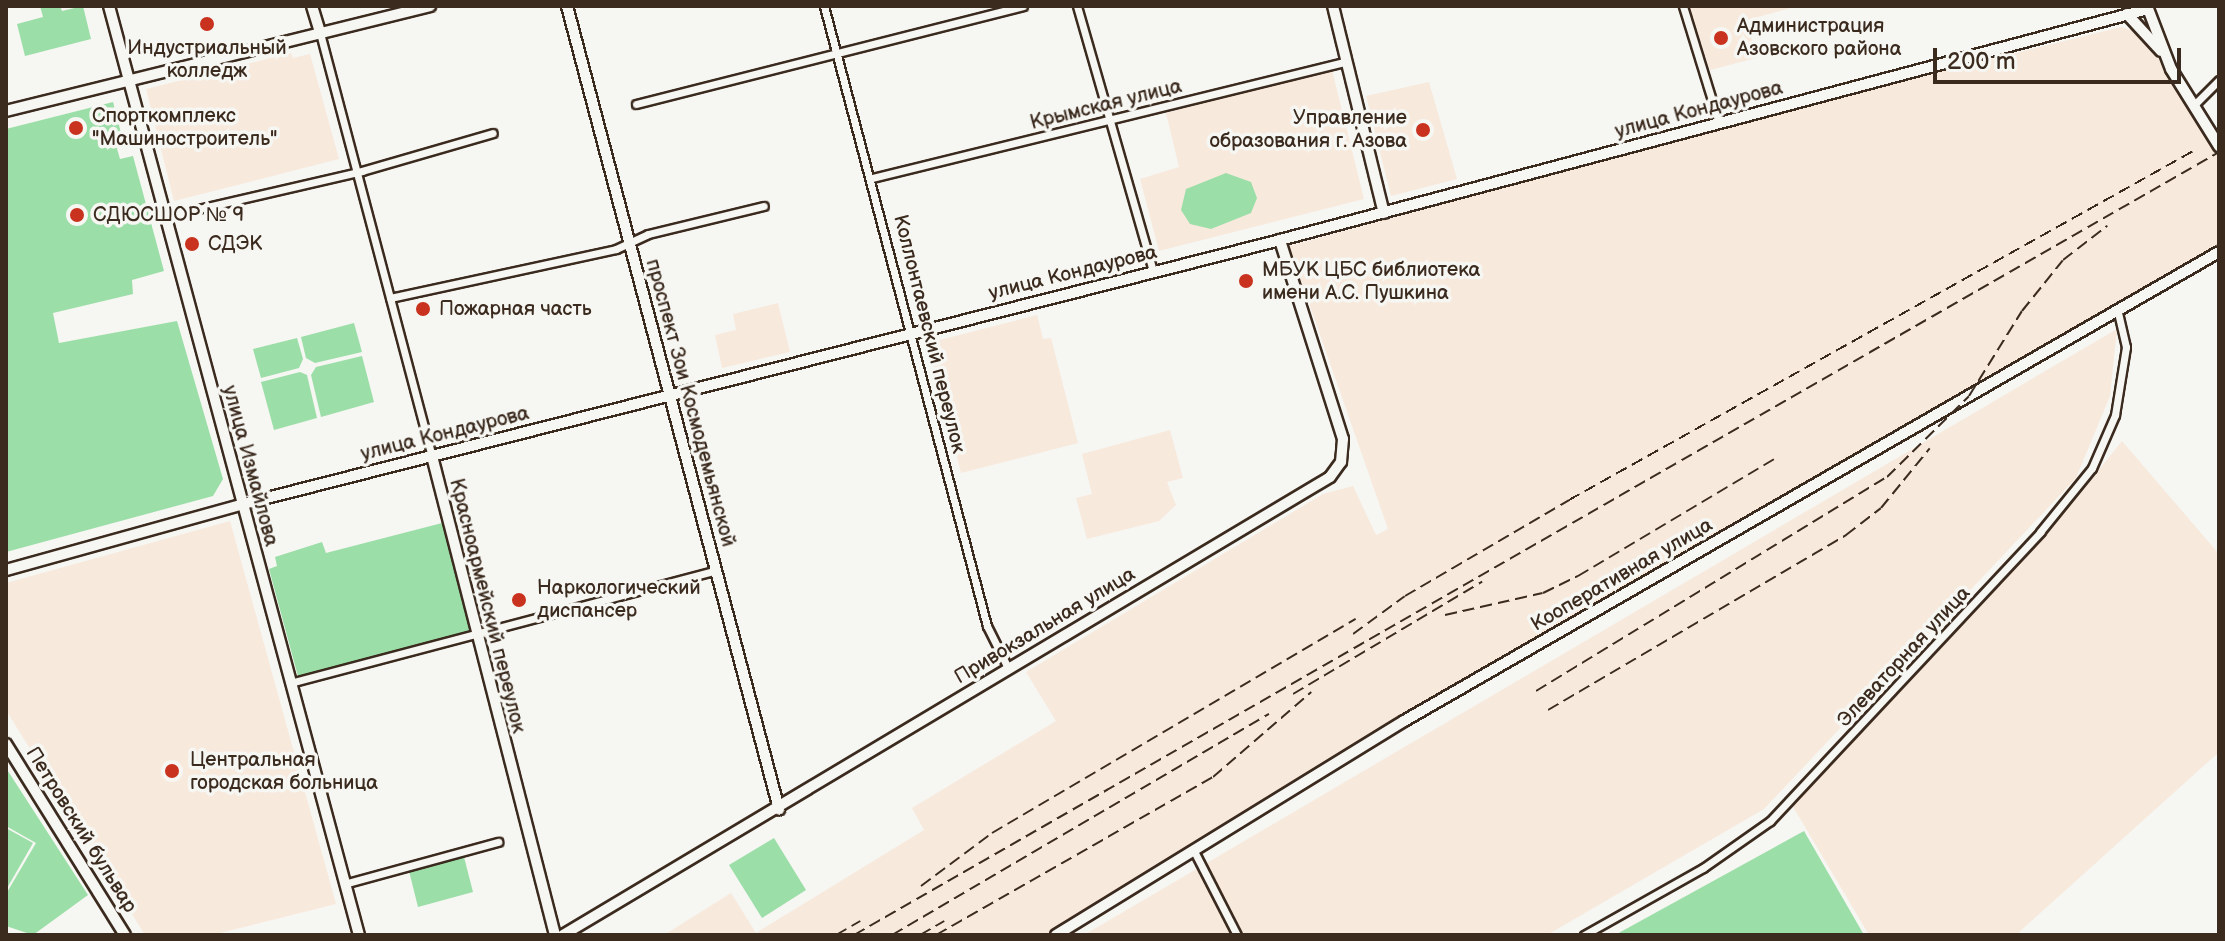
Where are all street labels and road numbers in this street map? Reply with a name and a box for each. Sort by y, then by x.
street label: Крымская улица [1028,75,1184,135]
street label: улица Кондаурова [1613,76,1785,144]
street label: Коллонтаевский переулок [888,212,970,456]
street label: улица Кондаурова [986,240,1160,306]
street label: проспект Зои Космодемьянской [640,257,740,549]
street label: улица Измайлова [217,383,283,549]
street label: улица Кондаурова [358,401,532,467]
street label: Красноармейский переулок [444,476,530,736]
street label: Кооперативная улица [1527,513,1717,637]
street label: Привокзальная улица [950,563,1140,689]
street label: Элеваторная улица [1833,582,1975,732]
street label: Петровский бульвар [20,743,142,917]

